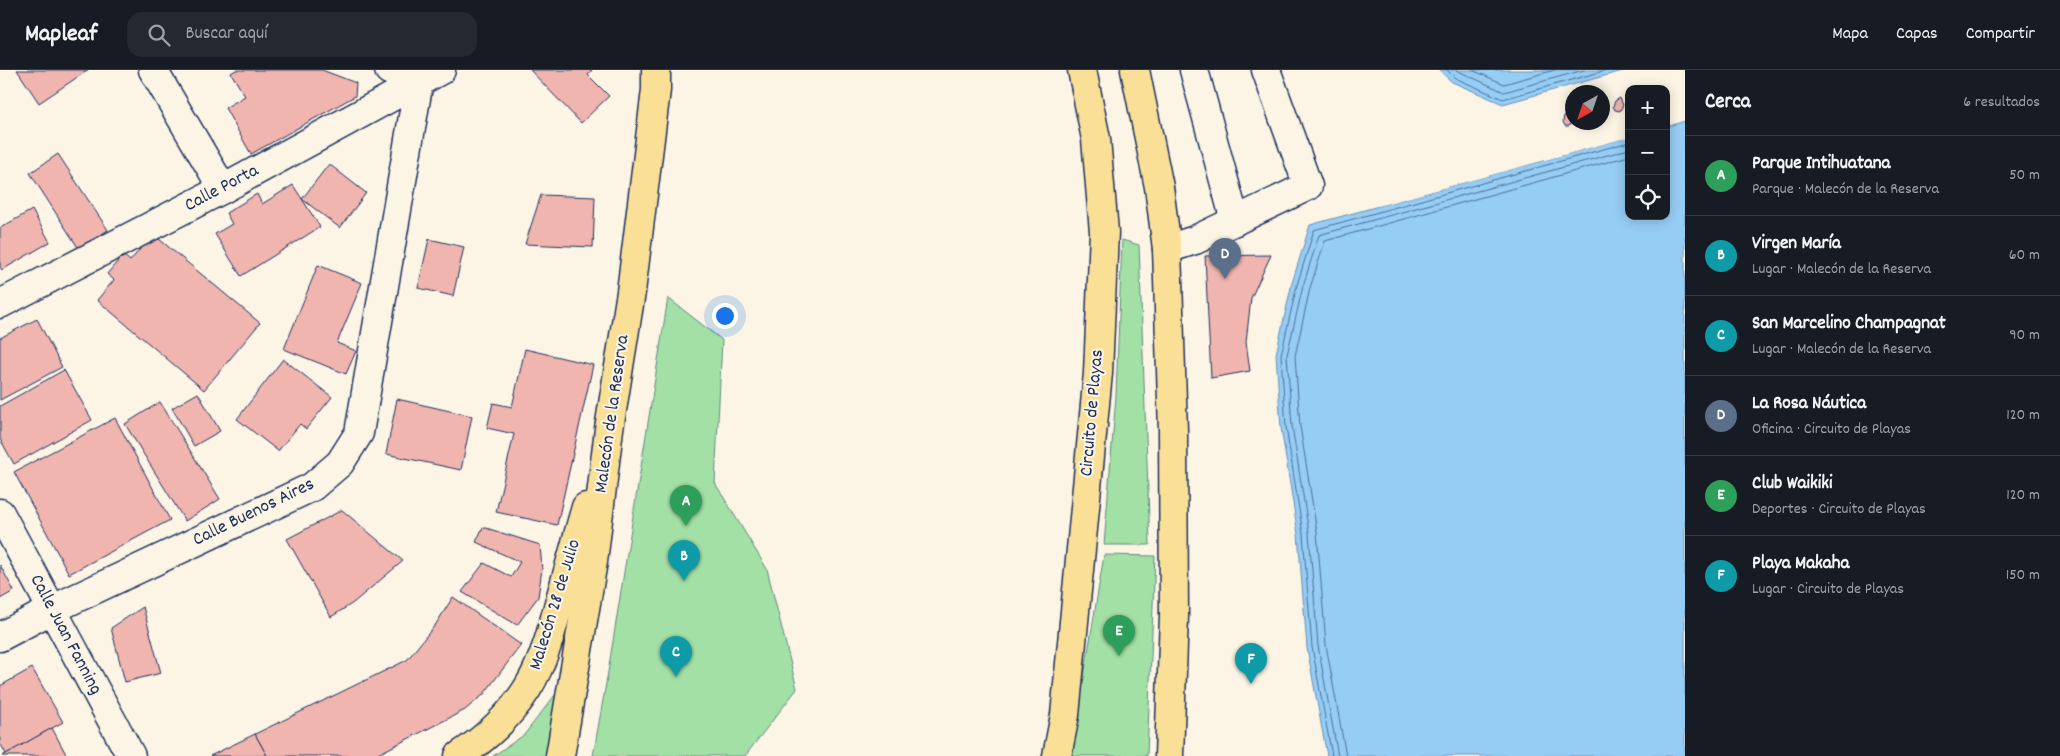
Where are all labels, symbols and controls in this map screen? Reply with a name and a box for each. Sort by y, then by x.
search box [127,12,477,57]
text: Mapleaf [25,18,97,52]
icon: search [145,21,173,49]
text: Buscar aquí [185,21,268,48]
text: Mapa [1832,22,1868,47]
text: Capas [1896,22,1938,47]
text: Compartir [1966,22,2035,47]
north arrow [1565,85,1610,130]
map controls [1625,85,1670,220]
button: + [1625,85,1670,130]
text: Cerca [1705,88,1751,118]
text: 6 resultados [1963,91,2040,114]
button: − [1625,130,1670,175]
text: Parque Intihuatana [1752,151,1891,178]
street label: Calle Porta [180,158,265,220]
text: A [1717,164,1725,187]
text: 50 m [2009,164,2040,187]
button: locate [1625,175,1670,220]
text: Parque · Malecón de la Reserva [1752,178,1939,201]
text: Virgen María [1752,231,1841,258]
pin: D [1209,238,1241,279]
text: B [1717,244,1725,267]
text: 60 m [2009,244,2040,267]
text: Lugar · Malecón de la Reserva [1752,258,1931,281]
your location [712,303,738,329]
text: San Marcelino Champagnat [1752,311,1946,338]
text: C [1717,324,1725,347]
text: 90 m [2009,324,2040,347]
street label: Malecón de la Reserva [589,332,638,495]
text: Lugar · Malecón de la Reserva [1752,338,1931,361]
street label: Circuito de Playas [1074,348,1112,478]
text: La Rosa Náutica [1752,391,1866,418]
text: D [1717,404,1725,427]
text: 120 m [2006,404,2040,427]
text: Oficina · Circuito de Playas [1752,418,1911,441]
text: Club Waikiki [1752,471,1833,498]
street label: Calle Buenos Aires [189,472,319,554]
text: E [1717,484,1725,507]
text: 120 m [2006,484,2040,507]
pin: A [670,485,702,526]
text: Deportes · Circuito de Playas [1752,498,1926,521]
street label: Malecón 28 de Julio [523,536,589,674]
pin: B [668,540,700,581]
text: Playa Makaha [1752,551,1849,578]
text: F [1717,564,1725,587]
text: 150 m [2006,564,2040,587]
street label: Calle Juan Fanning [22,570,108,700]
text: Lugar · Circuito de Playas [1752,578,1904,601]
pin: E [1103,615,1135,656]
pin: C [660,636,692,677]
pin: F [1235,643,1267,684]

